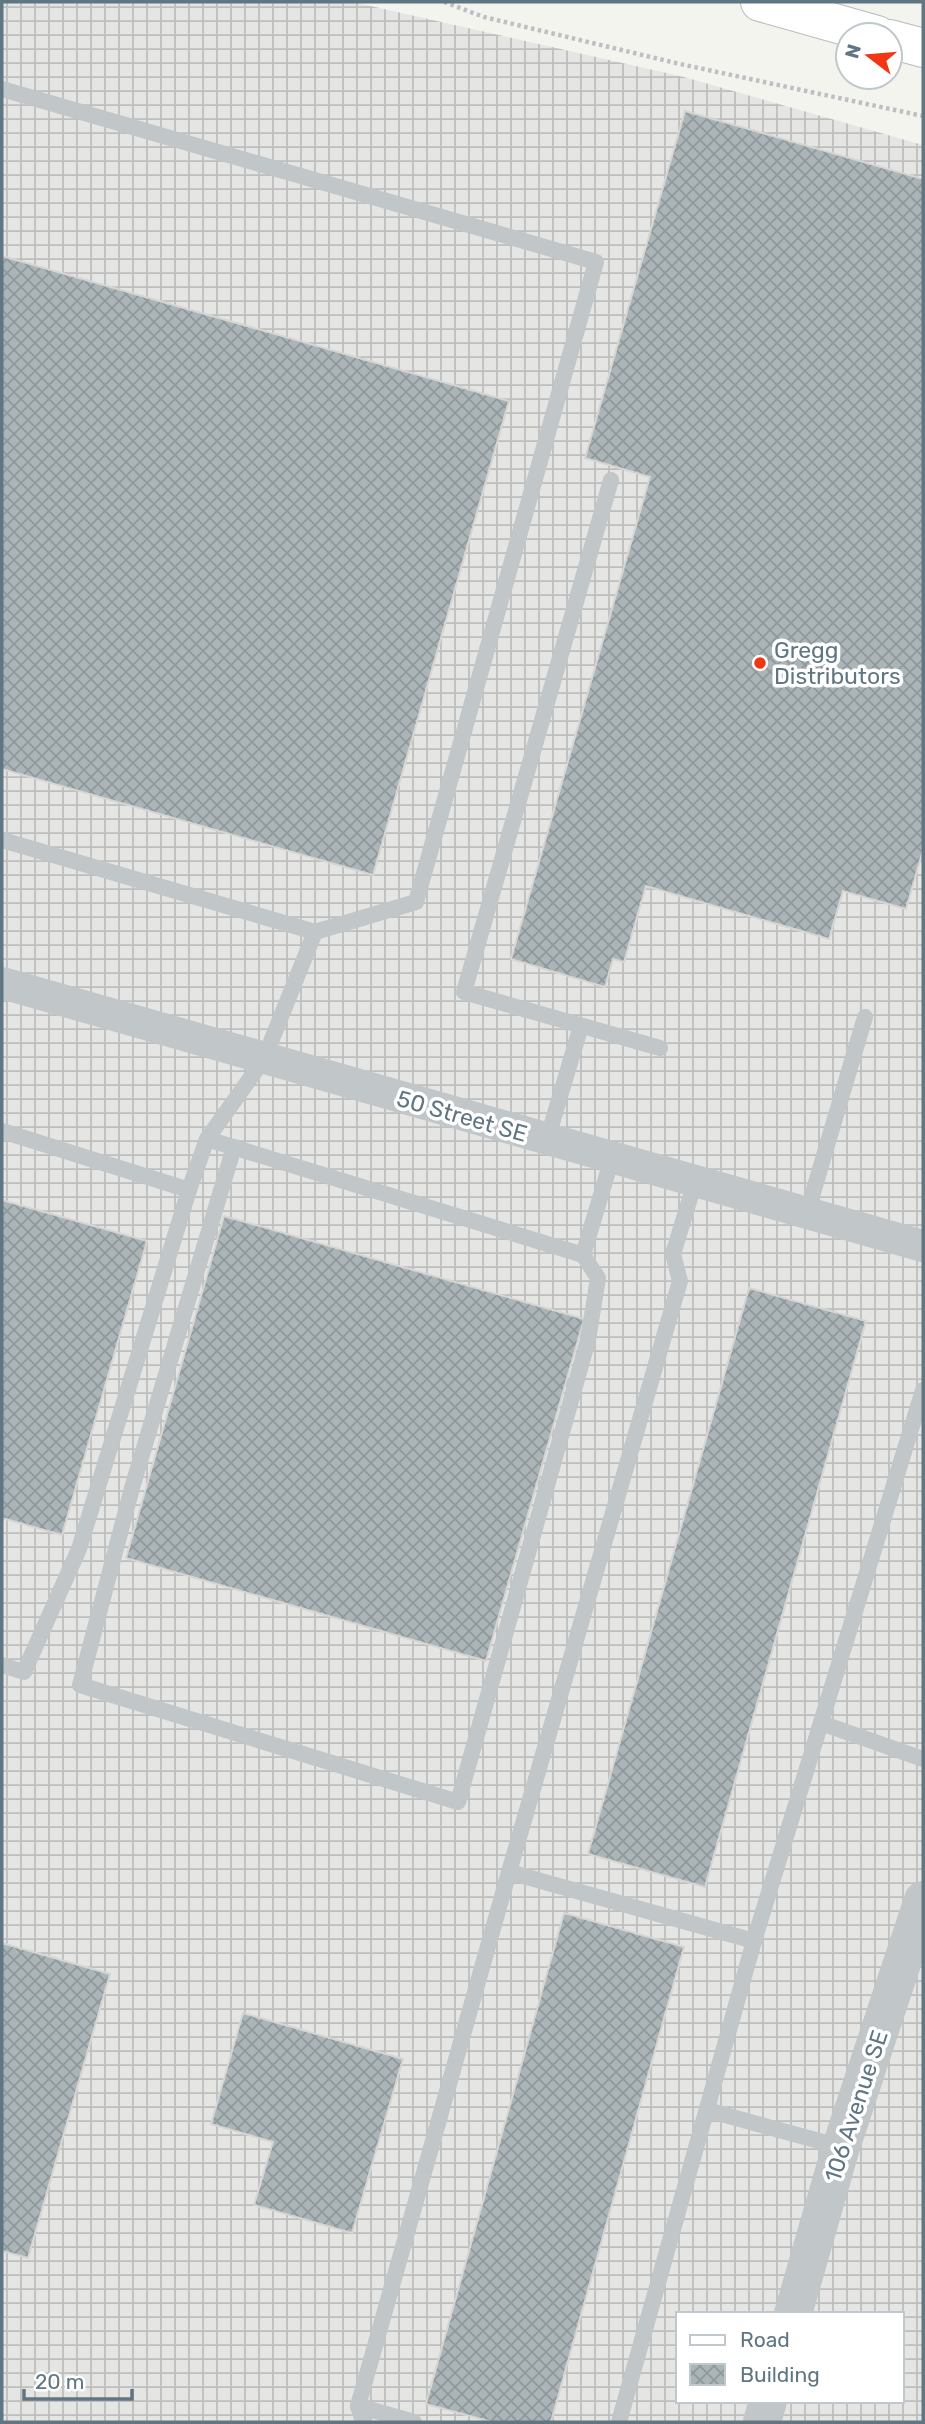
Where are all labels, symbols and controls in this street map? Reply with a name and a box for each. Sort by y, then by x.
north arrow [834,21,904,91]
text: N [840,42,866,61]
place label: Gregg Distributors [774,636,901,690]
marker: Gregg Distributors [752,655,768,671]
street label: 50 Street SE [394,1084,530,1148]
street label: 106 Avenue SE [818,2027,894,2185]
legend [676,2312,904,2403]
text: Road [740,2327,790,2352]
scale bar [24,2358,133,2402]
text: Building [740,2362,820,2387]
text: 20 m [35,2369,84,2394]

